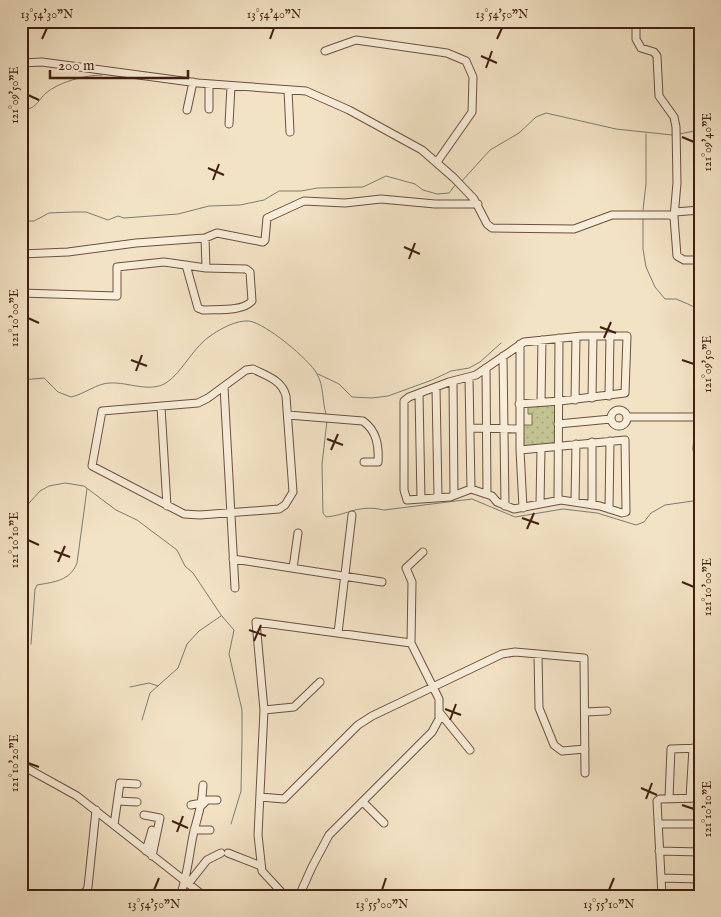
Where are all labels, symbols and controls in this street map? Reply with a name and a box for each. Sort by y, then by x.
text: 13°54'30"N [21,7,74,22]
text: 13°54'40"N [247,7,302,22]
text: 13°54'50"N [476,7,529,22]
scale bar [50,48,188,80]
text: 200 m [58,56,95,75]
text: 121°09'50"E [7,66,22,124]
text: 121°09'40"E [700,113,715,171]
text: 121°10'00"E [7,289,22,347]
text: 121°09'50"E [700,335,715,393]
text: 121°10'10"E [7,512,22,568]
text: 121°10'00"E [700,558,715,616]
text: 121°10'20"E [7,734,22,792]
text: 121°10'10"E [700,781,715,837]
text: 13°54'50"N [128,897,181,912]
text: 13°55'00"N [356,897,409,912]
text: 13°55'10"N [583,897,635,912]

